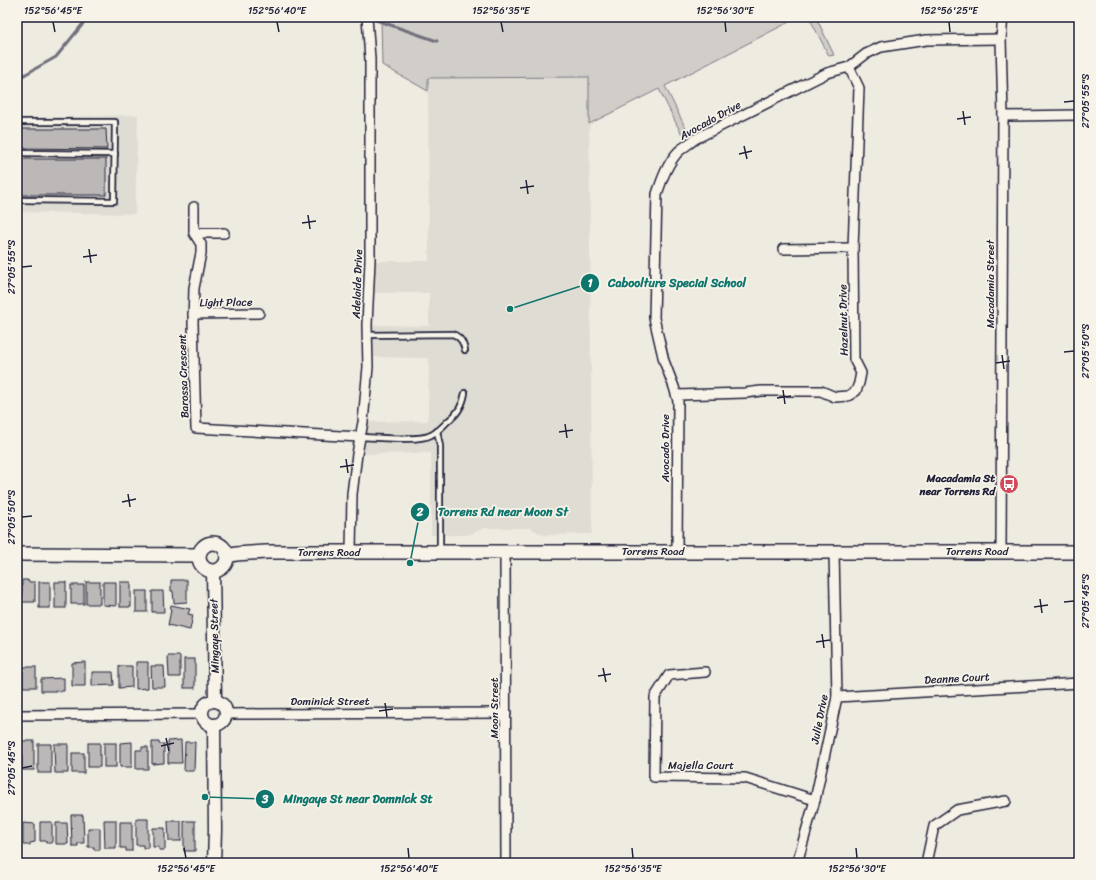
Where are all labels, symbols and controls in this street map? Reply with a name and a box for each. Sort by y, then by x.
text: 152°56'45"E [24,2,83,20]
text: 152°56'40"E [248,2,308,20]
text: 152°56'35"E [472,2,531,20]
text: 152°56'30"E [696,2,755,20]
text: 152°56'25"E [920,2,979,20]
text: 27°05'55"S [1077,73,1095,128]
street label: Avocado Drive [675,95,745,146]
text: 27°05'55"S [3,239,21,294]
street label: Macadamia Street [981,239,1000,328]
street label: Adelaide Drive [347,248,368,320]
callout: Caboolture Special School [580,271,755,295]
text: 1 [587,272,593,294]
text: Caboolture Special School [607,272,746,294]
street label: Hazelnut Drive [833,284,854,356]
street label: Light Place [199,293,253,312]
text: 27°05'50"S [1077,323,1095,378]
street label: Barossa Crescent [173,333,194,419]
street label: Avocado Drive [656,414,675,483]
place label: Macadamia St near Torrens Rd [919,469,996,501]
bus stop icon: Macadamia St near Torrens Rd [998,473,1020,495]
text: 27°05'50"S [3,489,21,544]
callout: Torrens Rd near Moon St [410,500,577,524]
text: 2 [416,501,424,523]
text: Torrens Rd near Moon St [438,501,569,523]
street label: Torrens Road [622,542,686,561]
street label: Torrens Road [946,542,1010,561]
street label: Torrens Road [298,543,362,562]
text: 27°05'45"S [1077,573,1095,628]
street label: Mingaye Street [204,598,225,674]
street label: Deanne Court [924,667,990,690]
street label: Moon Street [485,677,504,738]
street label: Dominick Street [290,692,370,711]
street label: Julie Drive [805,692,834,747]
text: 27°05'45"S [3,740,21,795]
street label: Majella Court [668,756,734,775]
callout: Mingaye St near Domnick St [255,787,441,811]
text: 3 [261,788,269,810]
text: Mingaye St near Domnick St [282,788,434,810]
text: 152°56'45"E [157,860,216,878]
text: 152°56'40"E [380,860,440,878]
text: 152°56'35"E [604,860,663,878]
text: 152°56'30"E [828,860,887,878]

